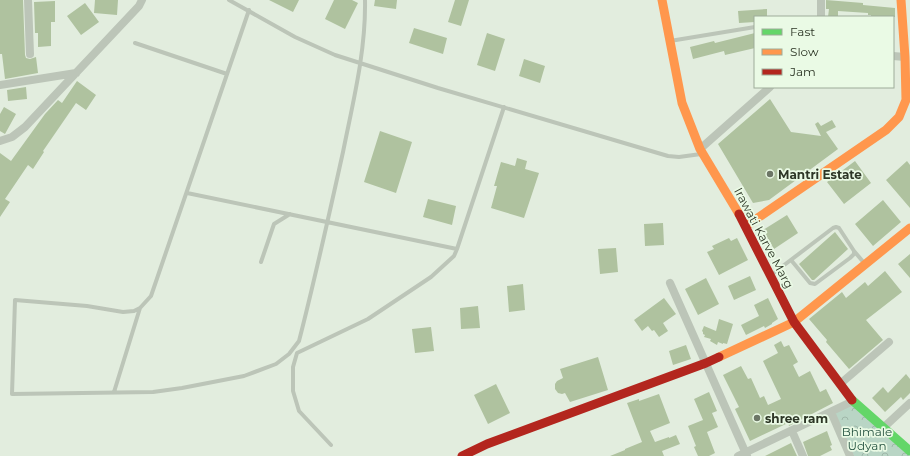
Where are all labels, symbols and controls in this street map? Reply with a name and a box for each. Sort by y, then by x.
legend [754,16,894,88]
text: Fast [790,24,815,39]
text: Slow [790,44,819,59]
text: Jam [789,64,816,79]
place label: Mantri Estate [778,167,862,182]
marker: Mantri Estate [765,169,775,179]
street label: Irawati Karve Marg [731,185,797,291]
place label: shree ram [765,411,828,426]
marker: shree ram [752,413,762,423]
park label: Bhimale Udyan [842,424,892,453]

